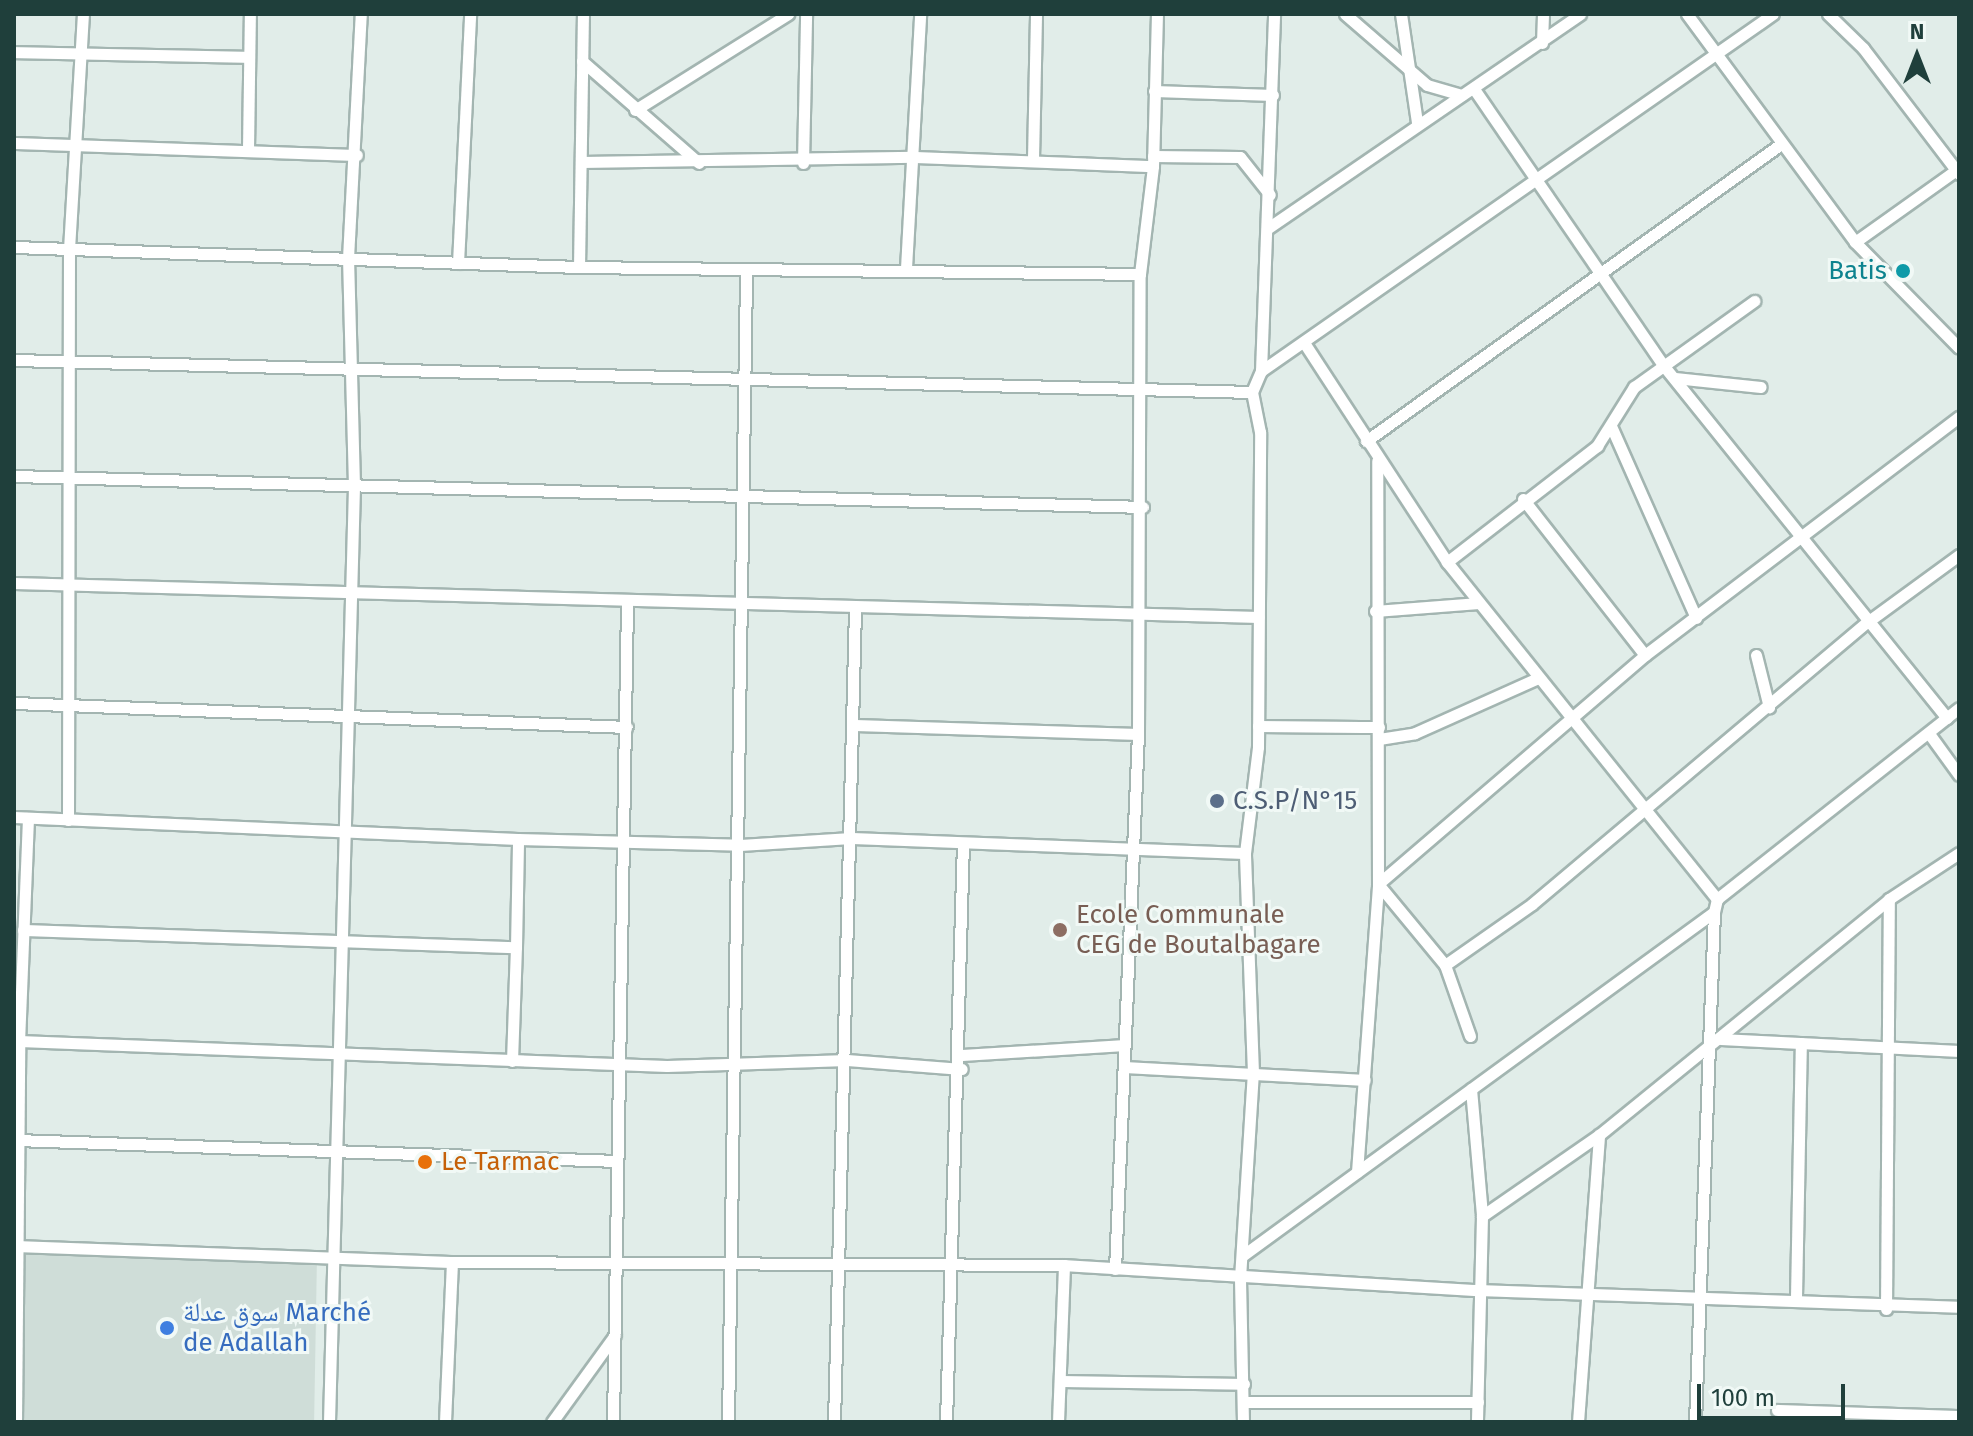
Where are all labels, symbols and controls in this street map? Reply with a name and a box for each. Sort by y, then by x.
north arrow [1877,16,1957,96]
text: N [1910,18,1924,45]
place label: Batis [1828,255,1887,287]
marker: Batis [1894,262,1912,280]
place label: C.S.P/N°15 [1233,785,1357,817]
marker: C.S.P/N°15 [1208,792,1226,810]
place label: Ecole Communale CEG de Boutalbagare [1076,899,1321,960]
marker: Ecole Communale CEG de Boutalbagare [1051,921,1069,939]
place label: Le Tarmac [441,1146,560,1178]
marker: Le Tarmac [416,1153,434,1171]
place label: سوق عدلة Marché de Adallah [183,1297,371,1358]
marker: سوق عدلة Marché de Adallah [158,1319,176,1337]
scale bar [1701,1368,1849,1418]
text: 100 m [1711,1384,1775,1412]

